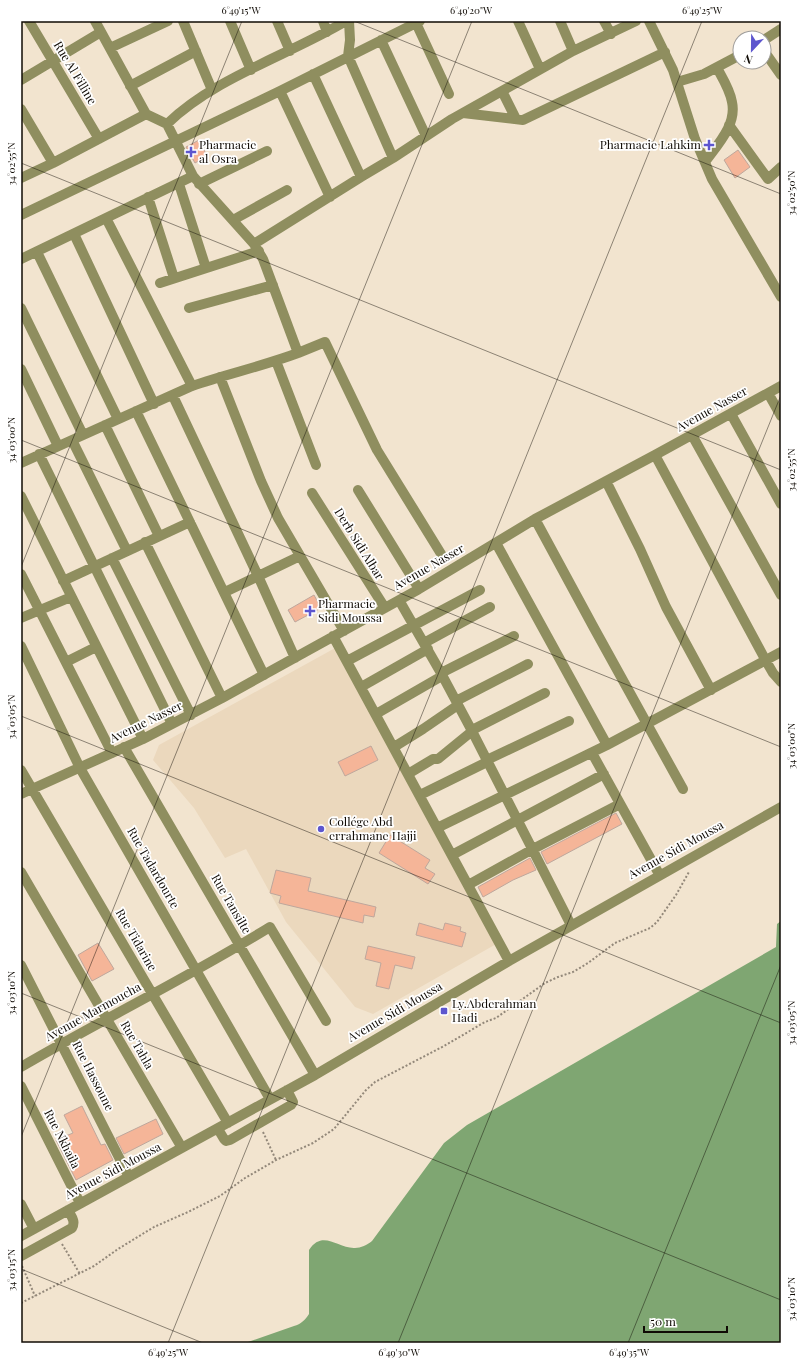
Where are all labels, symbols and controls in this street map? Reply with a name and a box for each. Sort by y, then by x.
text: 6°49'15"W [221,3,261,17]
text: 6°49'20"W [450,3,493,17]
text: 6°49'25"W [682,3,723,17]
north arrow [732,30,772,70]
street label: Rue Al Filline [51,38,101,107]
text: N [742,51,755,68]
place label: Pharmacie al Osra [199,136,256,166]
place label: Pharmacie Lahkim [600,136,701,152]
marker: Pharmacie Lahkim [704,140,714,150]
text: 34°02'55"N [4,142,18,186]
marker: Pharmacie al Osra [186,147,196,157]
text: 34°02'50"N [784,171,798,215]
street label: Avenue Nasser [672,382,750,435]
text: 34°03'00"N [4,417,18,463]
text: 34°02'55"N [784,448,798,492]
street label: Derb Sidi Albar [331,505,389,583]
street label: Avenue Nasser [389,539,467,593]
place label: Pharmacie Sidi Moussa [318,595,382,625]
marker: Pharmacie Sidi Moussa [305,606,315,616]
text: 34°03'05"N [4,695,18,739]
street label: Avenue Nasser [106,696,185,746]
text: 34°03'00"N [784,723,798,769]
place label: Collége Abd errahmane Hajji [329,813,417,843]
street label: Avenue Sidi Moussa [624,816,726,882]
street label: Rue Tadardourte [124,824,184,911]
marker: Collége Abd errahmane Hajji [316,824,326,834]
street label: Rue Tansilte [208,871,255,936]
street label: Rue Tidarine [113,905,161,974]
text: 34°03'10"N [4,971,18,1015]
street label: Avenue Marmoucha [41,978,143,1045]
street label: Avenue Sidi Moussa [343,978,445,1045]
place label: Ly.Abderahman Hadi [452,995,536,1025]
text: 34°03'05"N [784,1001,798,1045]
marker: Ly.Abderahman Hadi [439,1006,449,1016]
street label: Rue Tahla [118,1017,158,1072]
street label: Rue Hassoune [69,1038,118,1113]
street label: Rue Nkhaila [41,1106,85,1171]
street label: Avenue Sidi Moussa [61,1138,163,1203]
text: 34°03'15"N [4,1249,18,1291]
text: 34°03'10"N [784,1277,798,1321]
scale bar [644,1308,727,1334]
text: 50 m [650,1313,676,1329]
text: 6°49'25"W [148,1345,189,1359]
text: 6°49'30"W [378,1345,421,1359]
text: 6°49'35"W [609,1345,650,1359]

